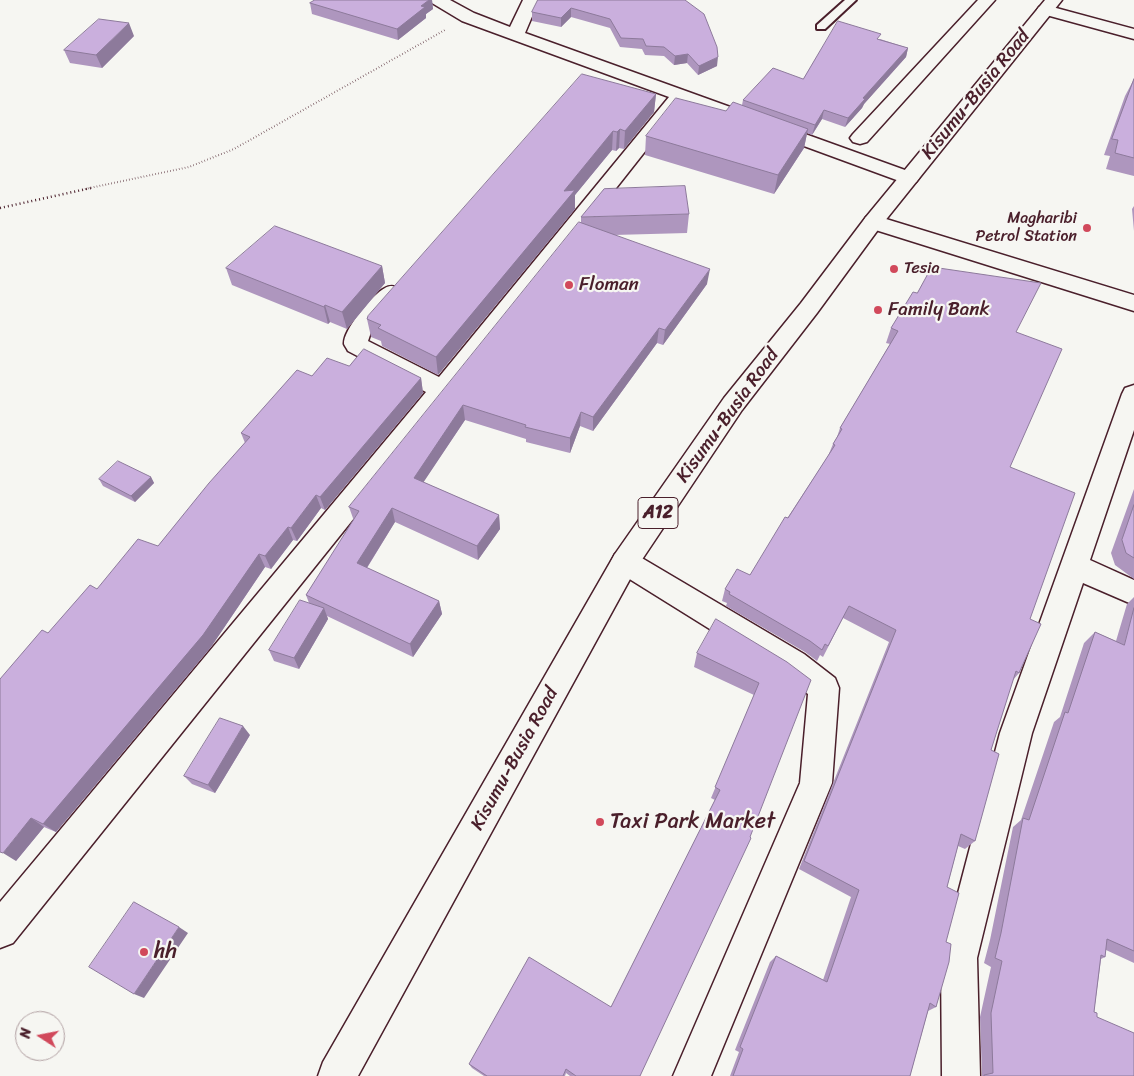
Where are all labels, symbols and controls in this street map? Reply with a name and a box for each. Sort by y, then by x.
street label: Kisumu-Busia Road [917,26,1035,164]
place label: Magharibi Petrol Station [976,209,1077,247]
marker: Magharibi Petrol Station [1081,222,1093,234]
place label: Tesia [904,259,939,279]
marker: Tesia [888,263,900,275]
place label: Floman [579,274,639,296]
marker: Floman [563,279,575,291]
place label: Family Bank [888,299,990,321]
marker: Family Bank [872,304,884,316]
street label: Kisumu-Busia Road [672,345,784,487]
road number: A12 [638,498,678,528]
street label: Kisumu-Busia Road [466,684,564,834]
place label: Taxi Park Market [610,809,775,835]
marker: Taxi Park Market [594,816,606,828]
place label: hh [154,939,177,965]
marker: hh [138,946,150,958]
north arrow [15,1011,65,1061]
text: N [13,1026,39,1040]

